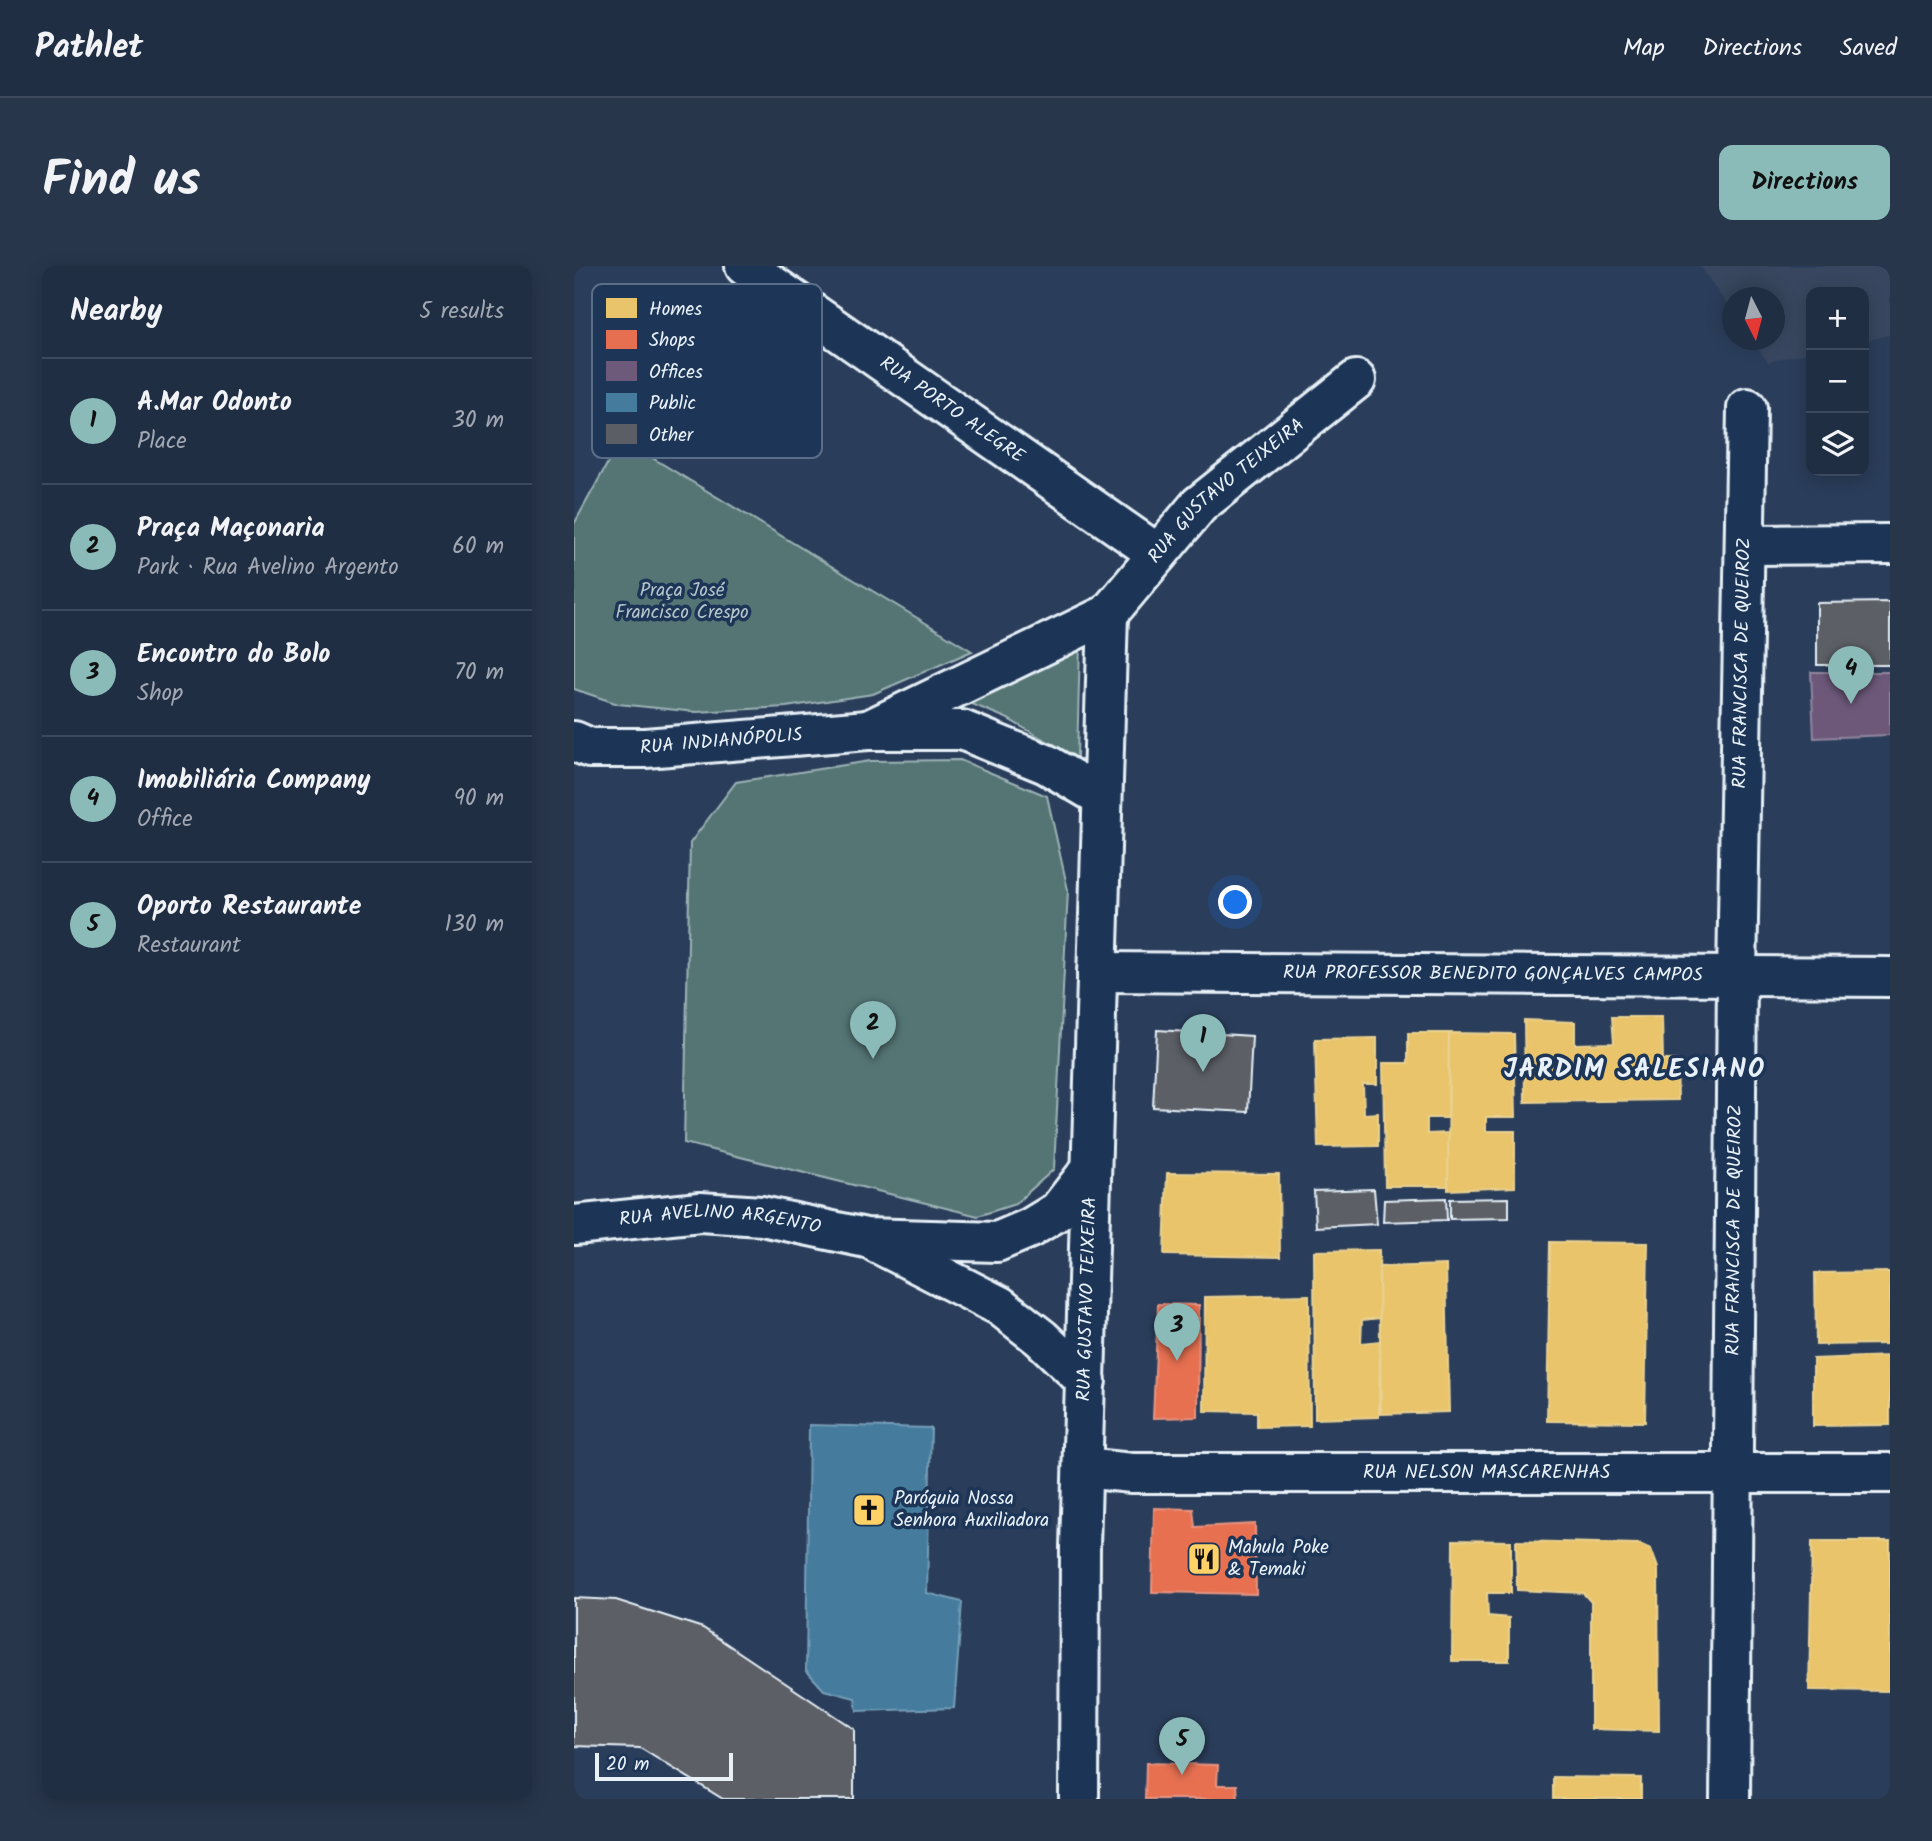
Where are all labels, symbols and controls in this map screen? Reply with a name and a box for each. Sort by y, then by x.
text: Pathlet [35,22,143,75]
text: Map [1623,29,1665,68]
text: Directions [1703,29,1802,68]
text: Saved [1840,29,1897,68]
text: Find us [42,143,200,221]
button: Directions [1719,145,1890,220]
legend [592,284,822,458]
north arrow [1722,287,1785,350]
map controls [1806,287,1869,476]
button: + [1806,287,1869,350]
text: Nearby [70,288,162,336]
text: 5 results [419,294,504,330]
text: Homes [649,295,702,325]
text: Shops [649,326,695,356]
street label: RUA PORTO ALEGRE [873,349,1031,472]
button: − [1806,350,1869,413]
text: Offices [649,358,703,388]
text: A.Mar Odonto [137,382,292,424]
text: Public [649,389,696,419]
text: 1 [90,403,96,439]
text: 30 m [452,403,504,439]
street label: RUA GUSTAVO TEIXEIRA [1141,411,1311,571]
button: layers [1806,413,1869,476]
text: Other [649,421,695,451]
text: Place [137,424,187,460]
text: Praça Maçonaria [137,508,325,550]
text: 2 [86,529,100,565]
text: 60 m [452,529,504,565]
street label: RUA FRANCISCA DE QUEIROZ [1725,537,1760,789]
text: Park · Rua Avelino Argento [137,550,399,586]
park label: Praça José Francisco Crespo [615,576,749,628]
text: Encontro do Bolo [137,634,330,676]
pin: 4 [1828,646,1874,704]
text: 3 [87,655,99,691]
text: 70 m [454,655,504,691]
text: Shop [137,676,183,712]
street label: RUA INDIANÓPOLIS [639,720,804,763]
text: Imobiliária Company [137,760,371,802]
text: 4 [87,781,99,817]
text: 90 m [454,781,504,817]
text: Office [137,802,192,838]
your location [1218,885,1252,919]
text: Oporto Restaurante [137,886,362,928]
text: 5 [87,907,99,943]
text: 130 m [445,907,504,943]
text: Restaurant [137,928,241,964]
street label: RUA PROFESSOR BENEDITO GONÇALVES CAMPOS [1283,958,1703,991]
pin: 2 [850,1001,896,1059]
pin: 1 [1180,1014,1226,1072]
district label: JARDIM SALESIANO [1504,1049,1766,1091]
street label: RUA FRANCISCA DE QUEIROZ [1719,1104,1751,1356]
street label: RUA GUSTAVO TEIXEIRA [1069,1196,1106,1402]
street label: RUA AVELINO ARGENTO [618,1197,824,1243]
pin: 3 [1154,1303,1200,1361]
street label: RUA NELSON MASCARENHAS [1363,1458,1610,1488]
place label: Paróquia Nossa Senhora Auxiliadora [894,1484,1049,1536]
church icon: Paróquia Nossa Senhora Auxiliadora [850,1491,888,1529]
place label: Mahula Poke & Temaki [1228,1533,1329,1585]
restaurant icon: Mahula Poke & Temaki [1185,1540,1223,1578]
pin: 5 [1159,1717,1205,1775]
scale bar [595,1750,733,1782]
text: 20 m [606,1750,649,1780]

